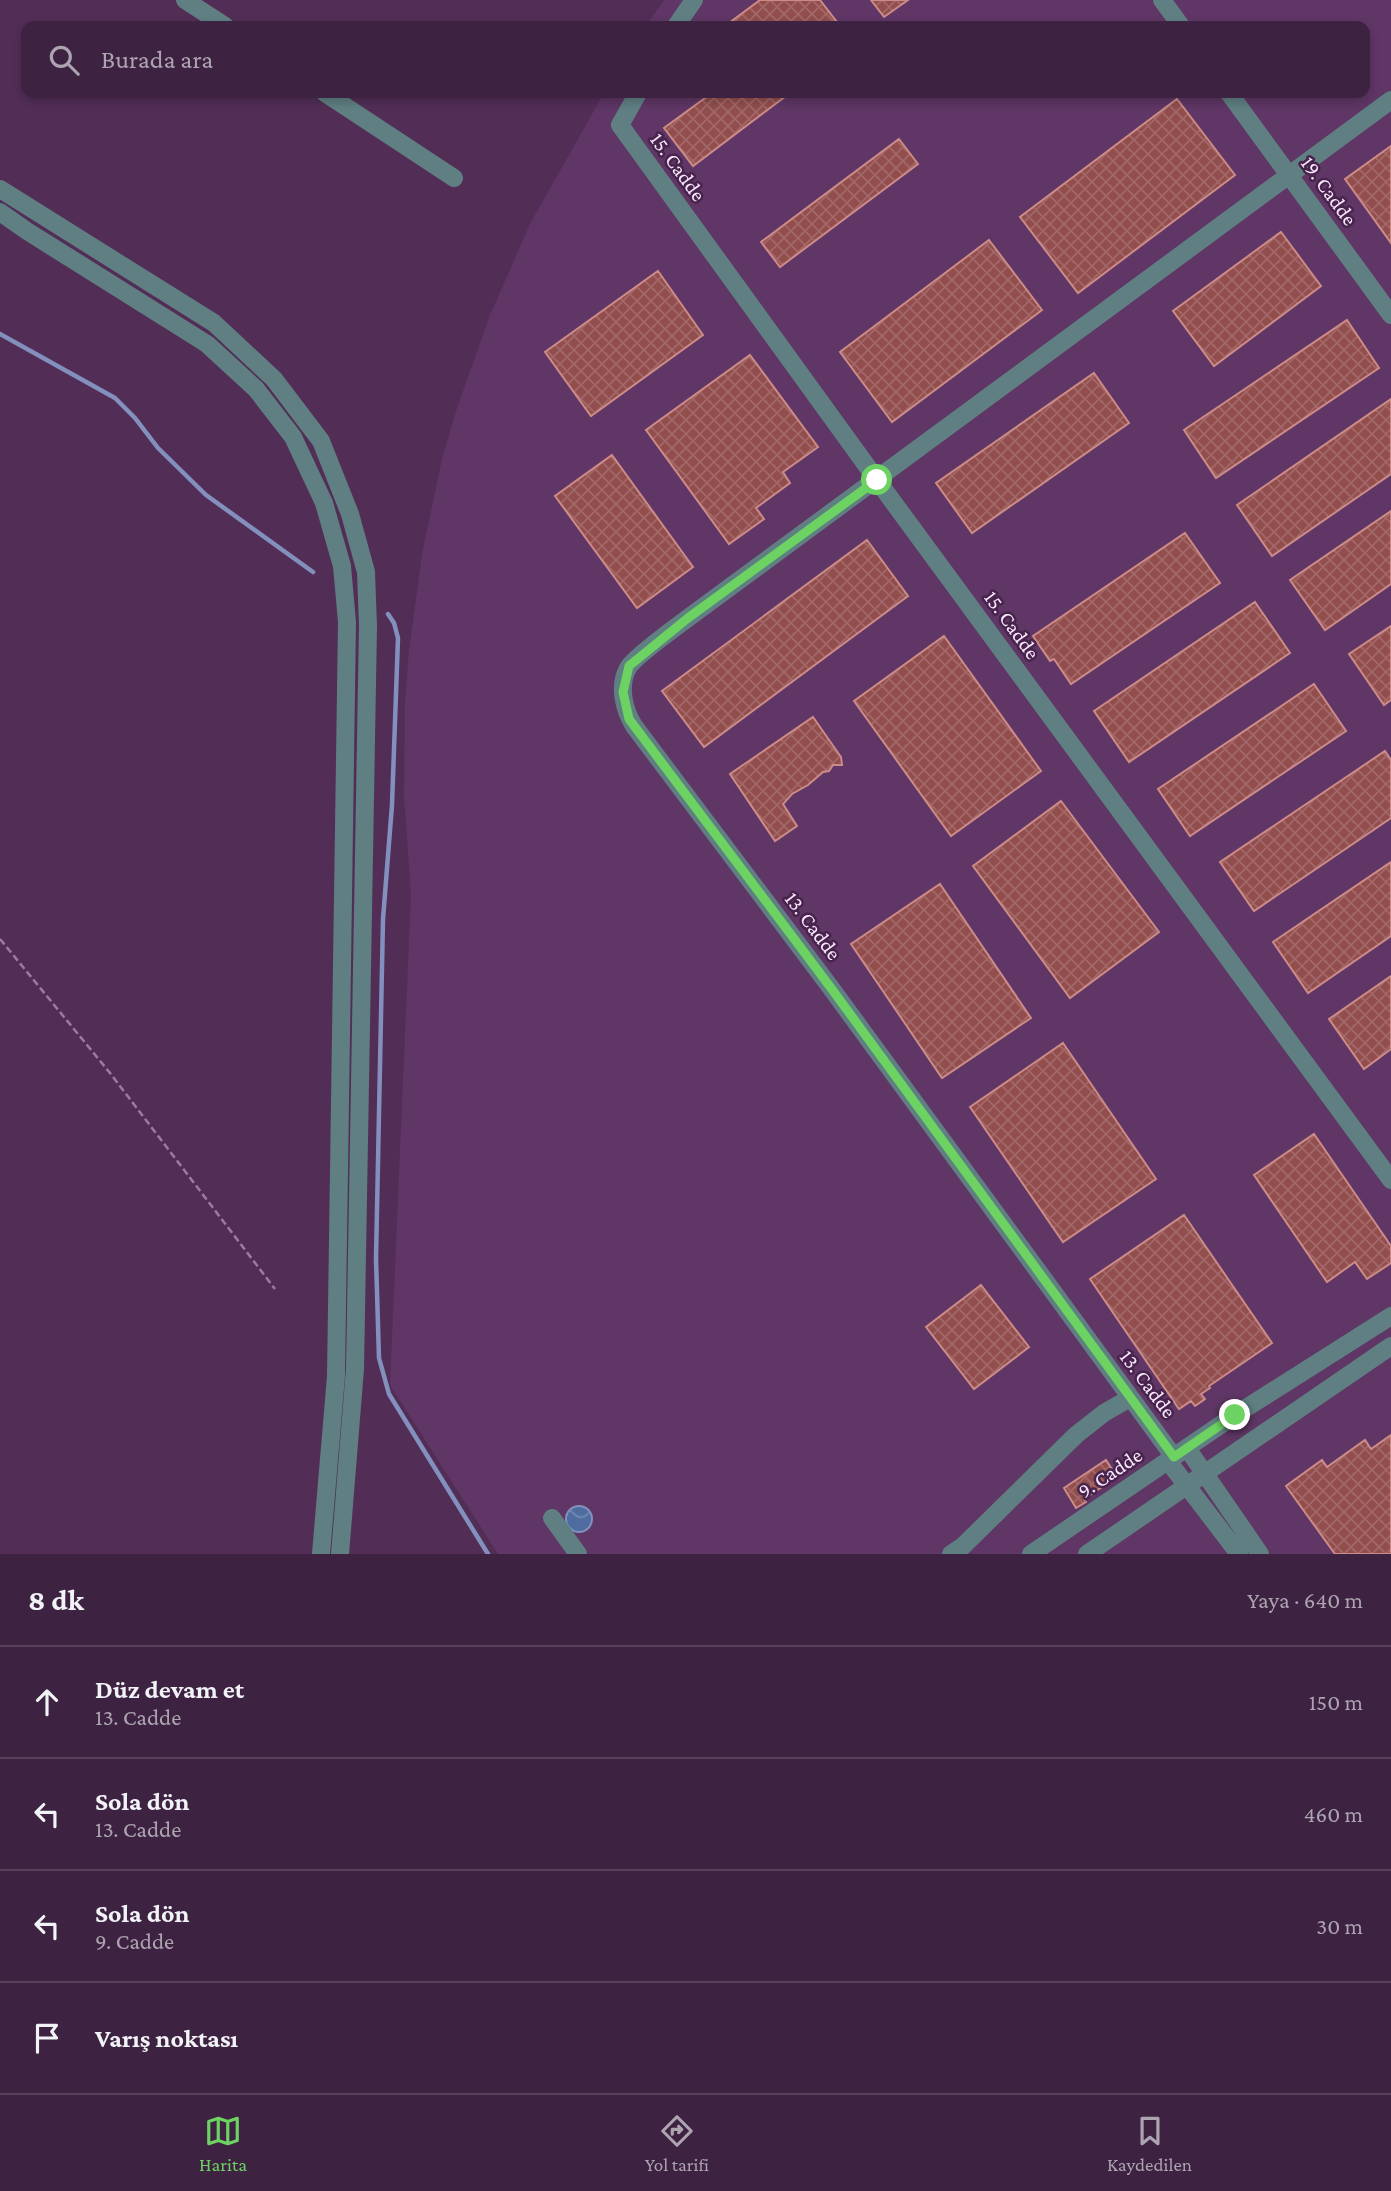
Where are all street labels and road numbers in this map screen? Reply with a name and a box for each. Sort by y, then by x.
street label: 15. Cadde [645,128,711,206]
street label: 19. Cadde [1296,152,1362,230]
street label: 15. Cadde [979,586,1045,664]
street label: 13. Cadde [780,887,846,965]
street label: 13. Cadde [1115,1345,1181,1423]
street label: 9. Cadde [1073,1443,1147,1503]

